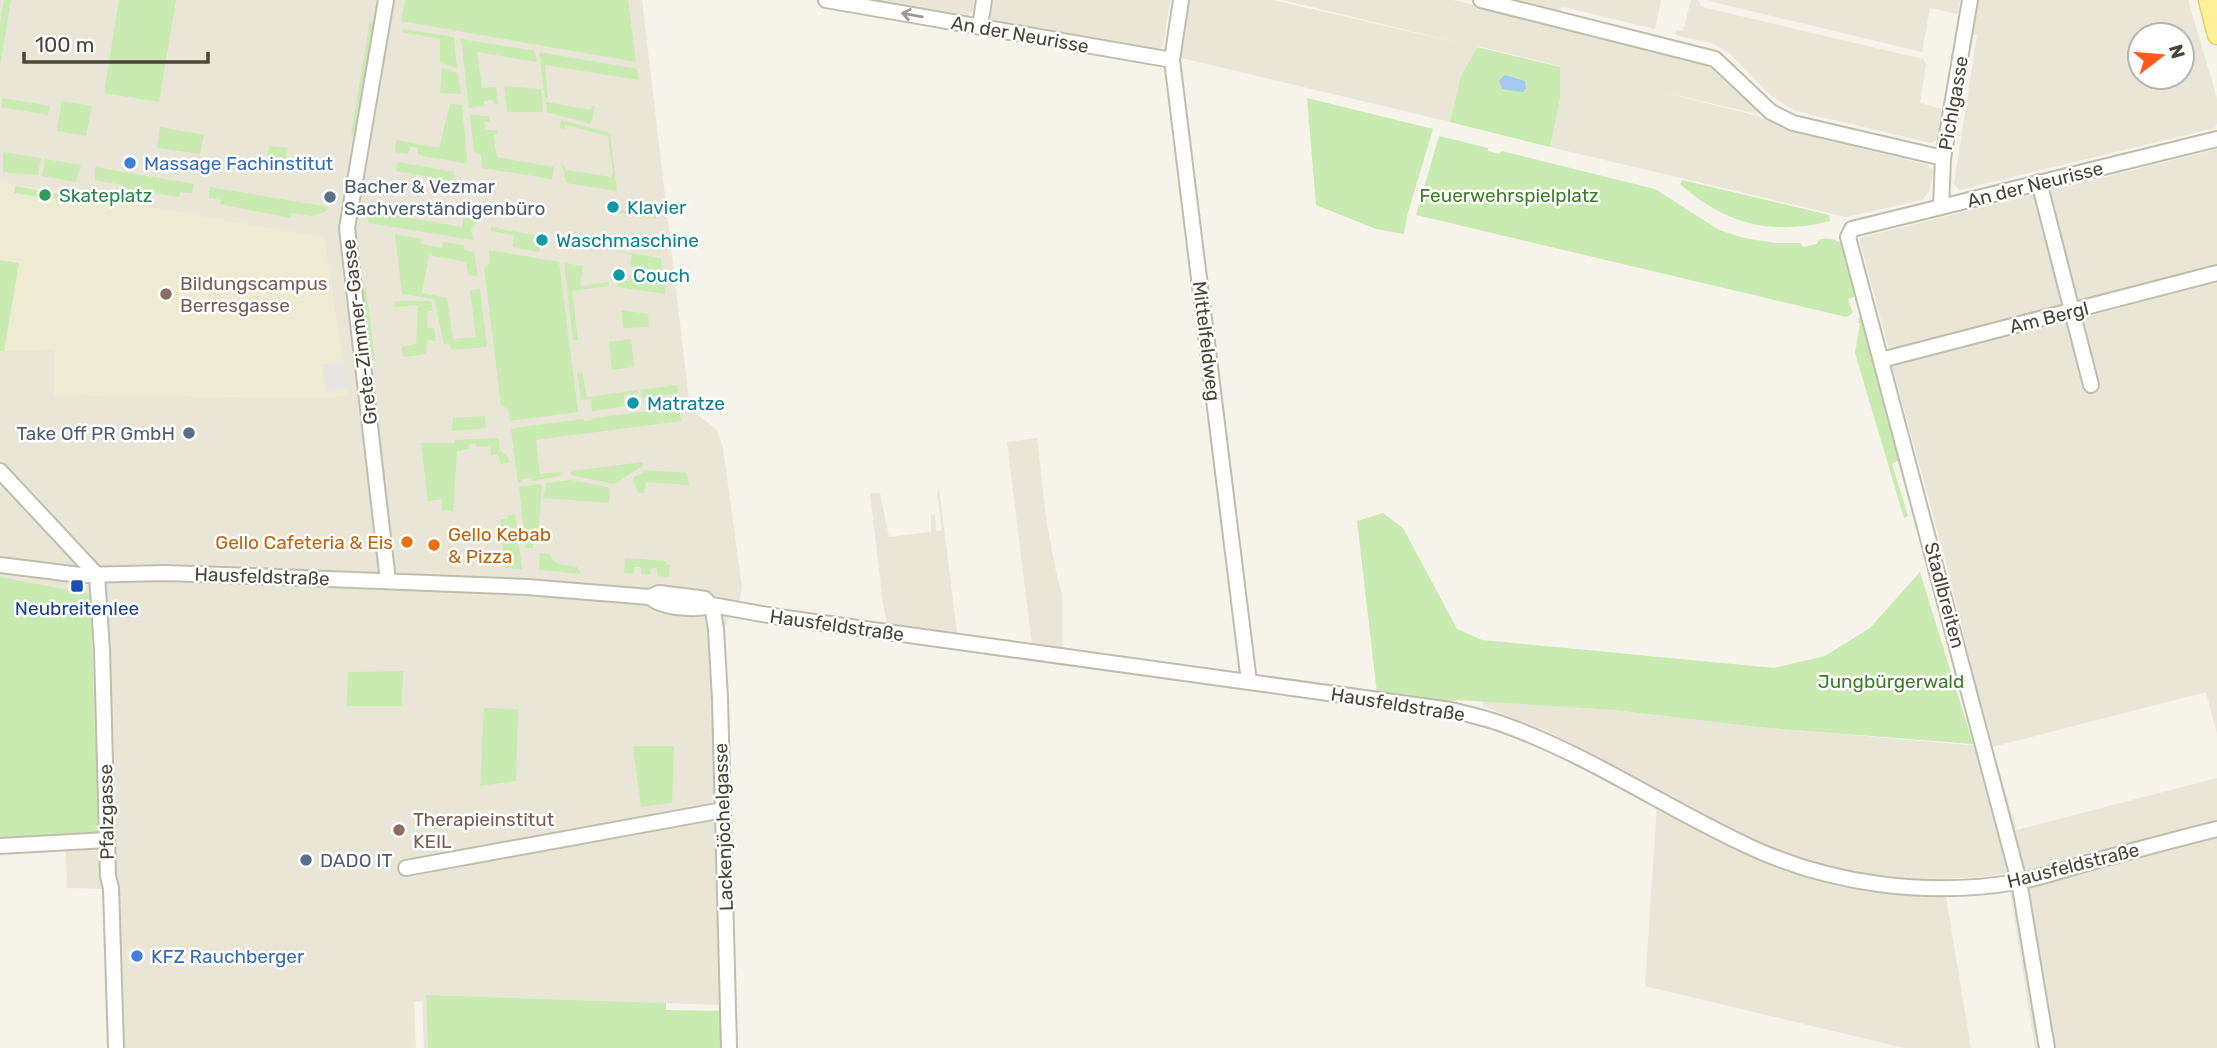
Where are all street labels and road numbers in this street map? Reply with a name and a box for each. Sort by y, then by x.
street label: An der Neurisse [949,11,1091,58]
street label: Pichlgasse [1934,54,1973,152]
street label: An der Neurisse [1965,156,2106,213]
street label: Grete-Zimmer-Gasse [337,238,382,426]
street label: Mittelfeldweg [1188,280,1225,402]
street label: Am Bergl [2007,297,2091,338]
street label: Stadlbreiten [1919,540,1970,651]
street label: Hausfeldstraße [194,563,330,590]
street label: Hausfeldstraße [768,605,906,646]
street label: Hausfeldstraße [1329,683,1467,726]
street label: Lackenjöchelgasse [709,743,738,911]
street label: Pfalzgasse [94,764,119,860]
street label: Hausfeldstraße [2005,838,2142,893]

